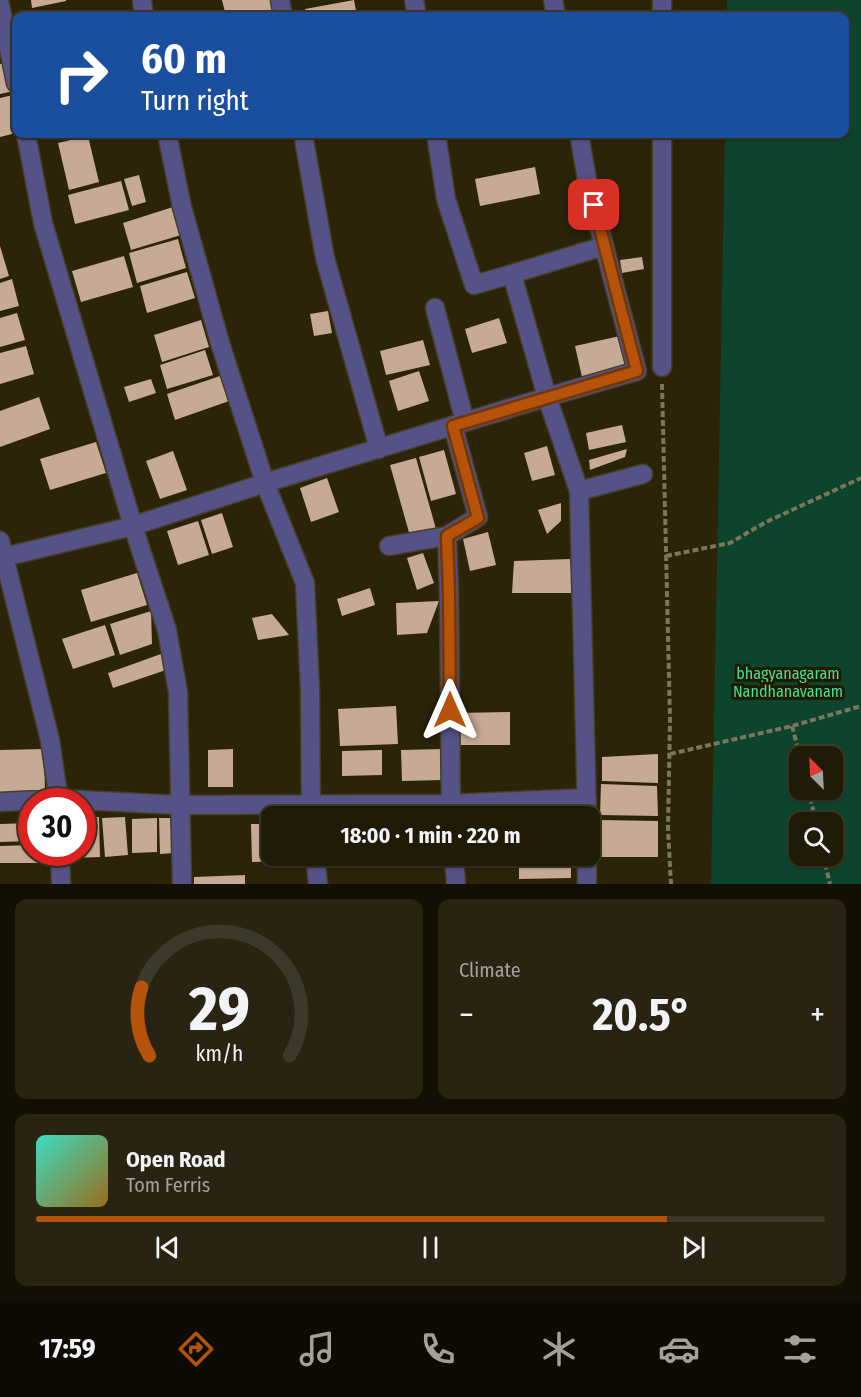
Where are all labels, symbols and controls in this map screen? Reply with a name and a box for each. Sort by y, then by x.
text: 60 m [141,34,227,84]
icon: right [42,36,120,114]
text: Turn right [141,85,249,117]
pin [568,179,619,230]
icon: arrive [577,188,610,221]
park label: bhagyanagaram Nandhanavanam [733,664,843,701]
position arrow [418,678,482,742]
north arrow [789,746,843,800]
map controls [789,746,843,866]
speed limit sign: 30 [18,788,96,866]
button: search [789,812,843,866]
text: 18:00 · 1 min · 220 m [340,822,521,849]
text: Climate [459,958,521,982]
text: 29 [188,972,249,1047]
text: 20.5° [592,988,691,1042]
text: − [459,995,474,1035]
text: + [810,995,825,1035]
text: km/h [195,1041,243,1067]
text: Open Road [126,1146,226,1173]
text: Tom Ferris [126,1173,210,1197]
icon: previous [151,1231,184,1264]
icon: pause [414,1231,447,1264]
icon: next [677,1231,710,1264]
icon: directions [175,1328,217,1370]
icon: music [296,1328,338,1370]
icon: phone [417,1328,459,1370]
icon: climate [538,1328,580,1370]
icon: car [658,1328,700,1370]
icon: filters [779,1328,821,1370]
text: 17:59 [39,1333,96,1365]

